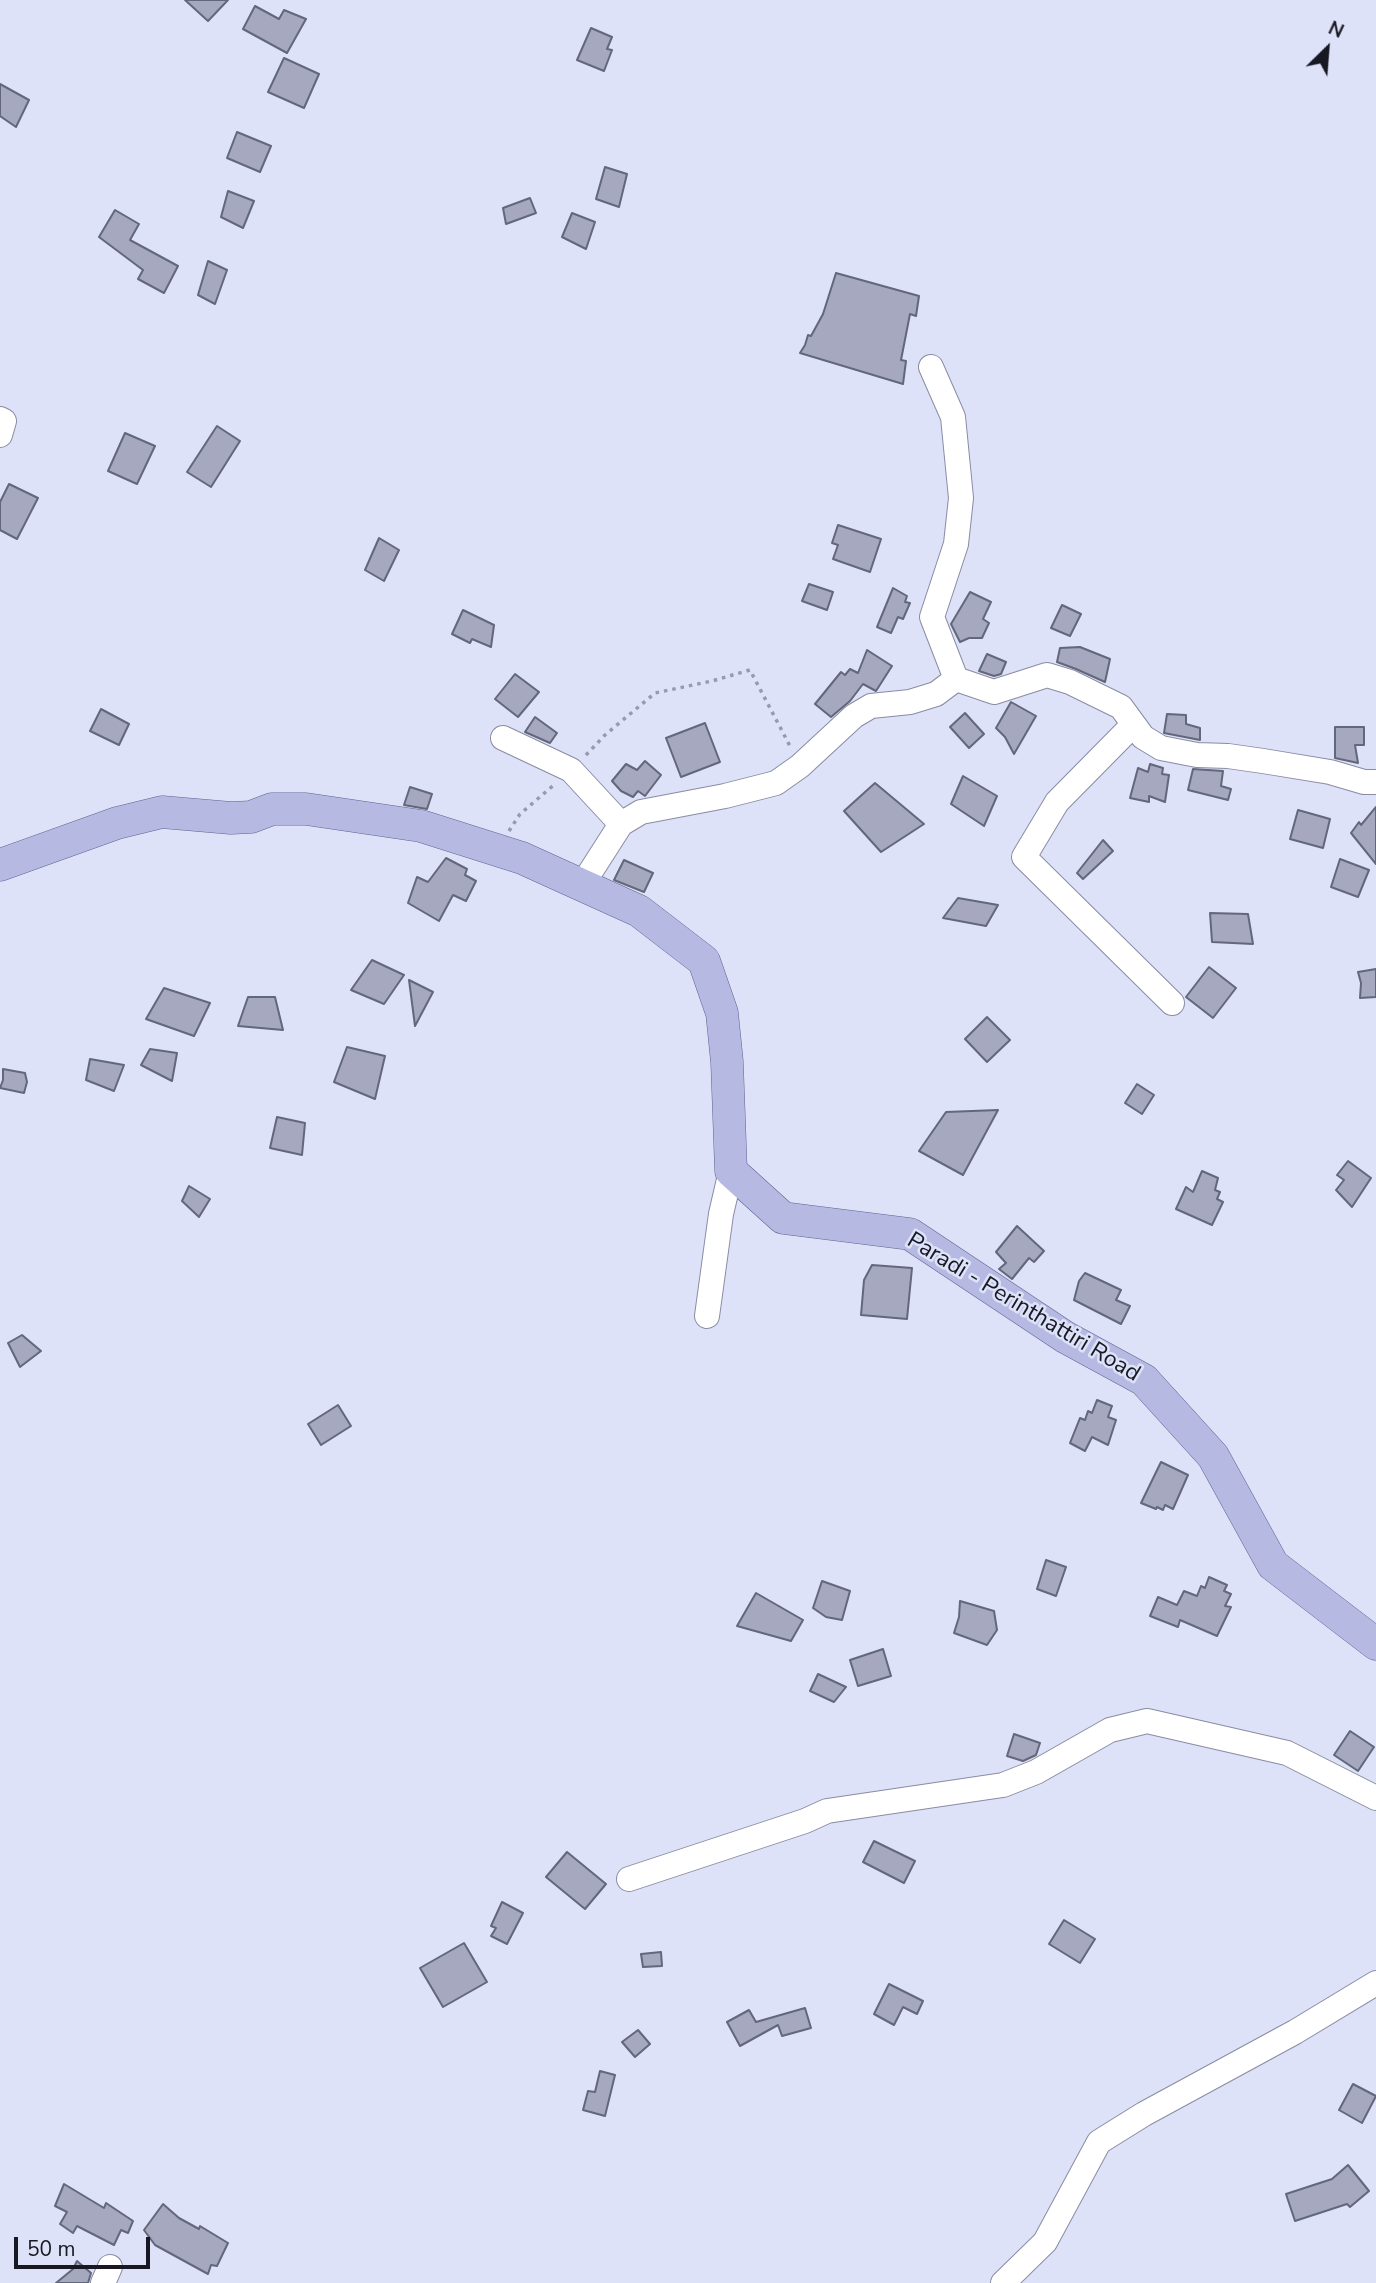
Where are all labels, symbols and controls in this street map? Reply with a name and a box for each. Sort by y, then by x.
north arrow [1292,14,1362,84]
text: N [1324,15,1348,45]
street label: Paradi - Perinthattiri Road [901,1227,1145,1389]
scale bar [18,2224,154,2268]
text: 50 m [27,2235,76,2263]

